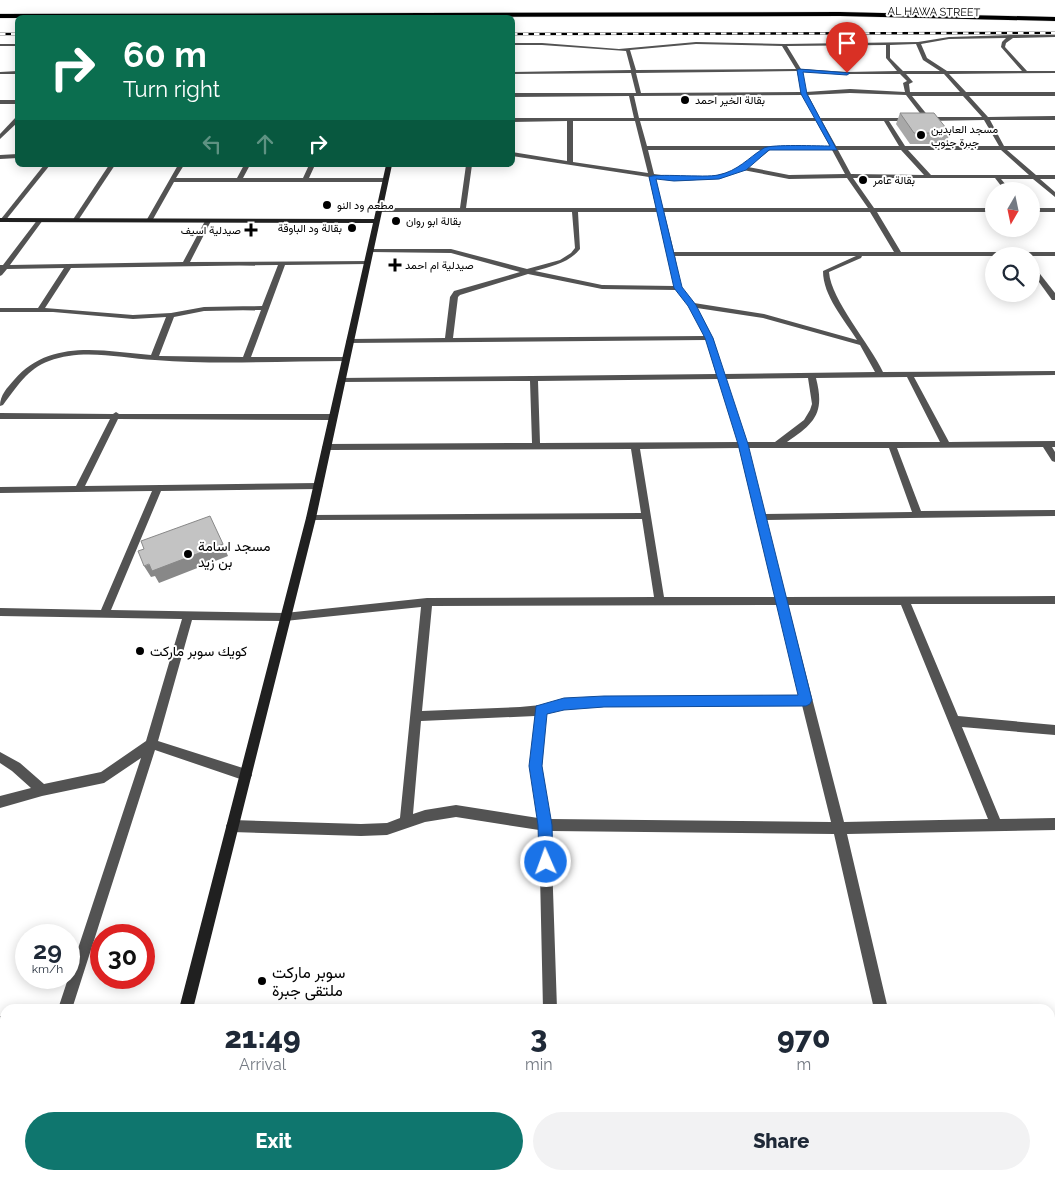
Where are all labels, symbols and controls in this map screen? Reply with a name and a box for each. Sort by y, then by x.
street label: AL HAWA STREET [888,5,981,19]
pin [826,22,868,73]
icon: arrive [833,29,861,57]
text: 60 m [123,34,207,75]
icon: right [40,35,105,100]
text: Turn right [123,76,220,102]
marker: بقالة الخير احمد [679,94,691,106]
place label: بقالة الخير احمد [695,94,765,107]
place label: مسجد العابدين جبرة جنوب [931,123,998,149]
marker: مسجد العابدين جبرة جنوب [915,129,927,141]
icon: left [198,130,226,158]
icon: ahead [251,130,279,158]
icon: right [304,130,332,158]
marker: بقالة عامر [857,174,869,186]
place label: بقالة عامر [872,174,915,187]
north arrow [985,182,1040,238]
map controls [985,182,1040,302]
marker: مطعم ود النو [321,199,333,211]
place label: مطعم ود النو [337,199,394,213]
marker: بقالة ابو روان [390,215,402,227]
place label: بقالة ابو روان [406,215,461,228]
place label: بقالة ود الباوقة [278,222,342,235]
marker: بقالة ود الباوقة [346,222,358,234]
place label: صيدلية اسيف [181,224,241,237]
marker: صيدلية اسيف [245,224,257,236]
button: search [985,247,1040,302]
marker: صيدلية ام احمد [389,259,401,271]
place label: صيدلية ام احمد [405,259,474,273]
place label: مسجد اسامة بن زيد [198,538,271,571]
marker: مسجد اسامة بن زيد [182,548,194,560]
place label: كويك سوبر ماركت [150,643,247,660]
marker: كويك سوبر ماركت [134,645,146,657]
position arrow [519,835,571,887]
speed limit sign: 30 [90,924,155,989]
text: 29 [33,935,62,965]
text: km/h [32,962,63,976]
place label: سوبر ماركت ملتقى جبرة [272,963,345,1001]
marker: سوبر ماركت ملتقى جبرة [256,975,268,987]
text: 21:49 [224,1020,301,1055]
text: 3 [530,1020,547,1055]
text: 970 [777,1020,830,1055]
text: Arrival [239,1055,286,1074]
text: min [525,1055,553,1074]
text: m [796,1055,811,1074]
button: Exit [25,1112,523,1170]
button: Share [533,1112,1030,1170]

